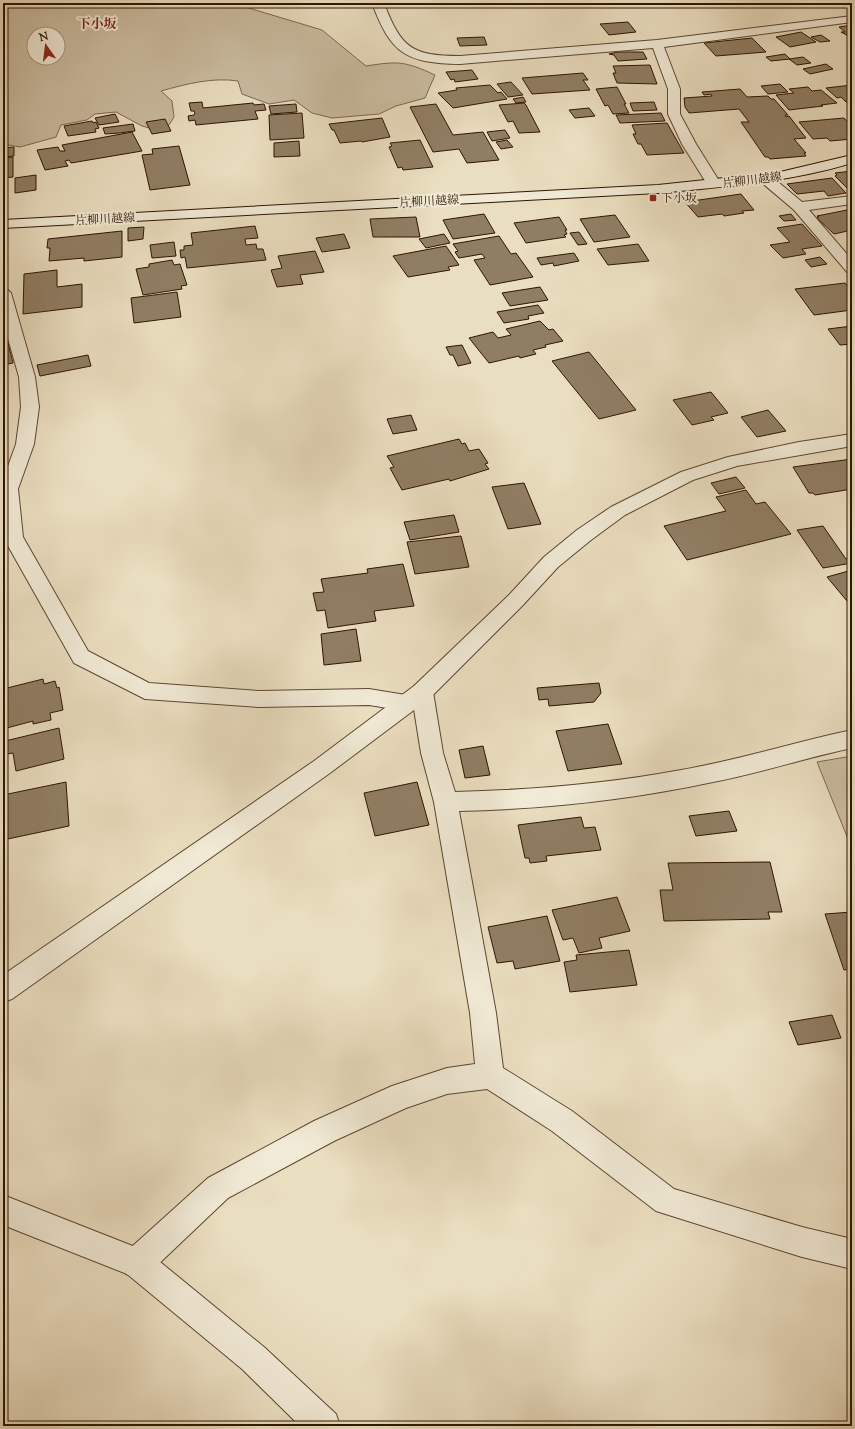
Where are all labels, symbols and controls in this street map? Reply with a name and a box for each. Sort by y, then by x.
district label: 下小坂 [77,16,117,34]
north arrow [26,26,66,66]
text: N [37,28,50,46]
street label: 片柳川越線 [721,168,783,194]
place label: 下小坂 [661,190,697,208]
street label: 片柳川越線 [399,191,459,213]
marker: 下小坂 [648,193,658,203]
street label: 片柳川越線 [75,209,135,231]

